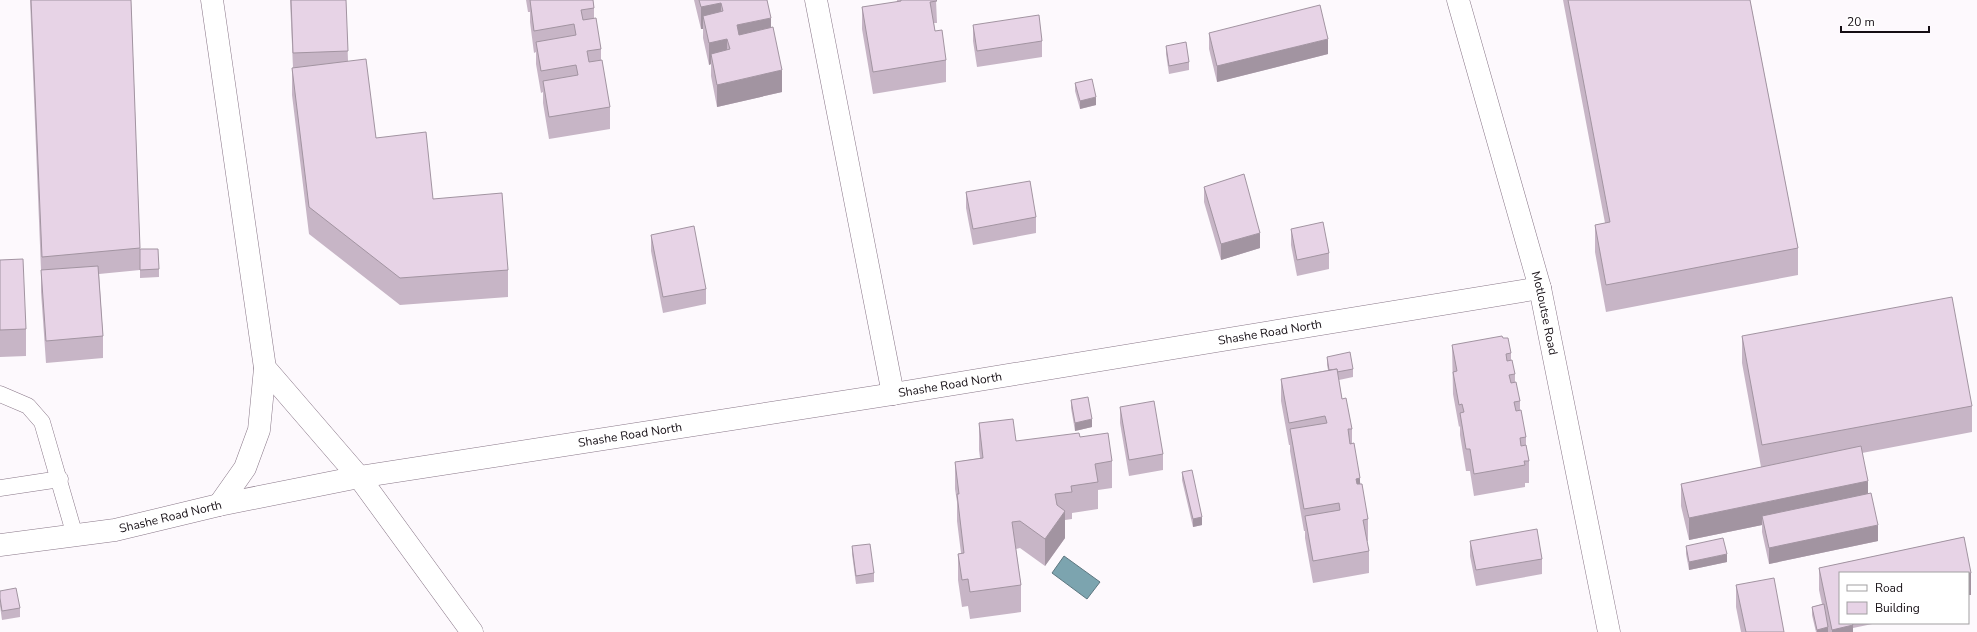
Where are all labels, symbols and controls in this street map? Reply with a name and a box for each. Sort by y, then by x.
scale bar [1841,8,1929,34]
text: 20 m [1847,14,1875,30]
street label: Motloutse Road [1528,269,1561,357]
street label: Shashe Road North [1217,316,1323,349]
street label: Shashe Road North [897,368,1003,401]
street label: Shashe Road North [577,419,683,451]
street label: Shashe Road North [118,497,223,537]
legend [1839,572,1969,624]
text: Road [1875,580,1903,596]
text: Building [1875,600,1920,616]

